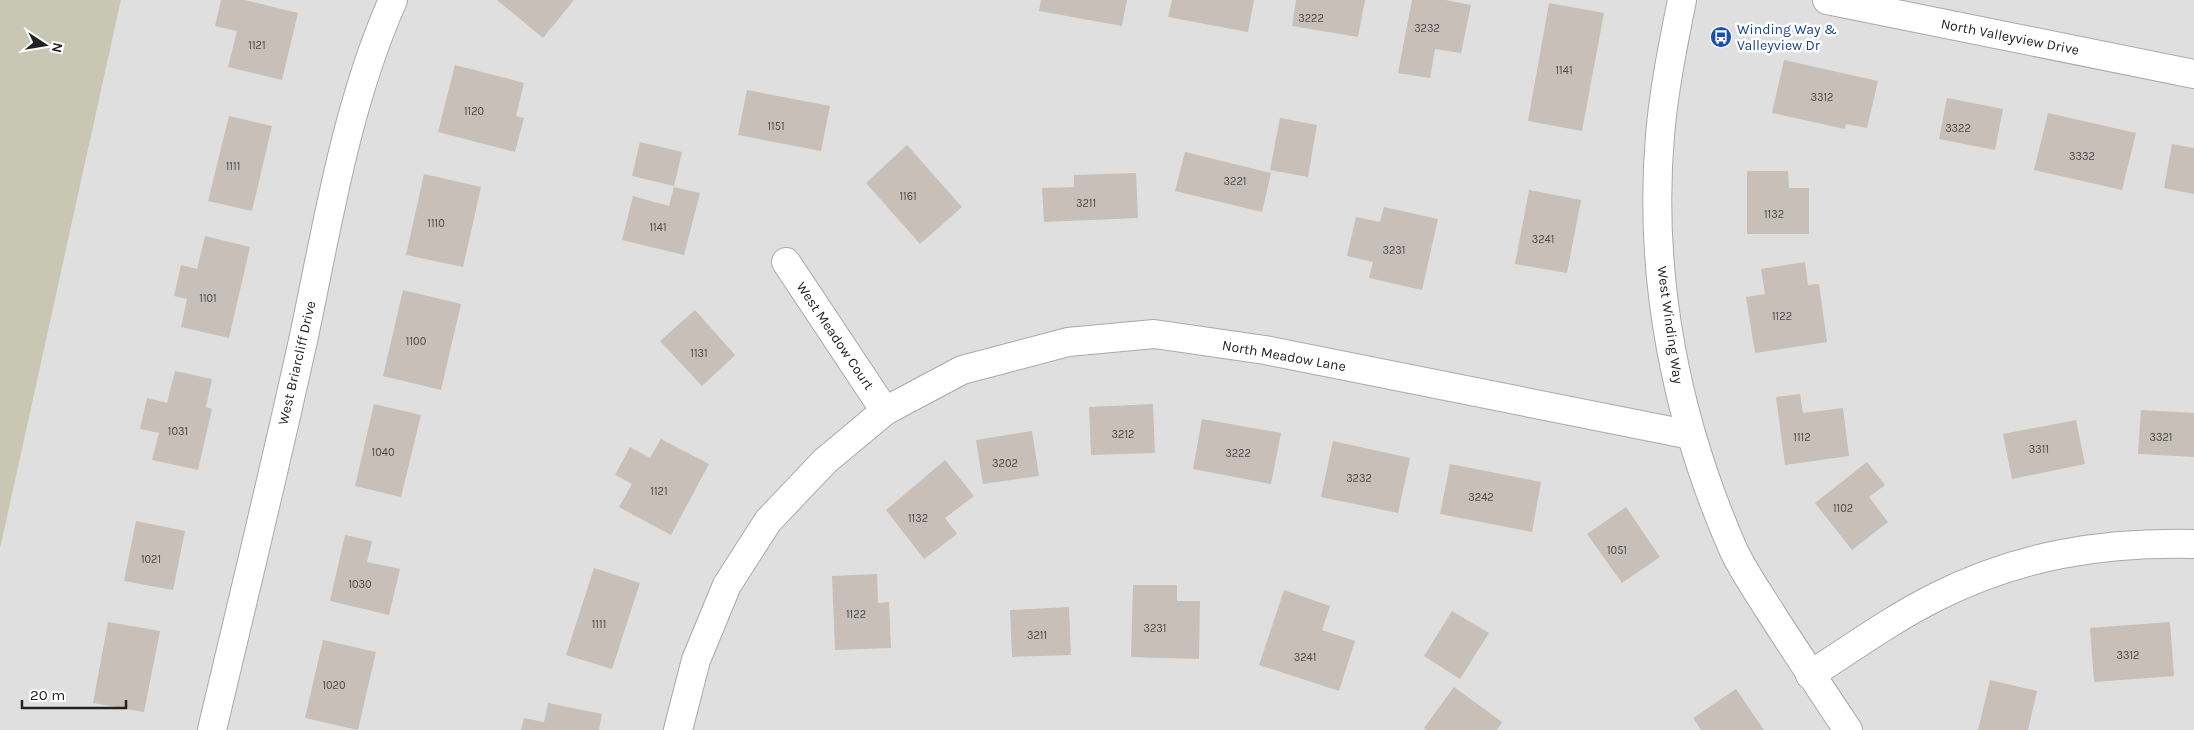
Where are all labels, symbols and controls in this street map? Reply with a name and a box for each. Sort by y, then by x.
house number: 3222 [1298,12,1324,25]
street label: North Valleyview Drive [1939,15,2081,59]
north arrow [20,20,70,70]
place label: Winding Way & Valleyview Dr [1737,21,1837,54]
house number: 3232 [1414,22,1440,35]
bus stop icon: Winding Way & Valleyview Dr [1709,25,1733,49]
house number: 1121 [248,39,266,52]
text: N [48,41,67,54]
house number: 1141 [1555,64,1573,77]
house number: 3312 [1810,91,1834,104]
house number: 1120 [464,105,484,118]
house number: 1151 [767,120,785,133]
house number: 3322 [1945,122,1971,135]
house number: 3332 [2069,150,2095,163]
house number: 1111 [226,160,240,173]
house number: 3221 [1224,175,1246,188]
house number: 1161 [899,190,917,203]
house number: 3211 [1076,197,1096,210]
house number: 1132 [1764,208,1784,221]
house number: 1110 [427,217,445,230]
house number: 1141 [649,221,667,234]
house number: 3241 [1532,233,1554,246]
house number: 3231 [1382,244,1406,257]
street label: West Winding Way [1653,265,1687,385]
street label: West Meadow Court [793,279,877,393]
house number: 1101 [199,292,217,305]
street label: West Briarcliff Drive [274,299,320,427]
house number: 1122 [1772,310,1792,323]
house number: 1100 [406,335,426,348]
street label: North Meadow Lane [1221,337,1347,375]
house number: 1131 [690,347,708,360]
house number: 1031 [168,425,188,438]
house number: 3212 [1112,428,1134,441]
house number: 1112 [1793,431,1811,444]
house number: 3321 [2149,431,2173,444]
house number: 3311 [2029,443,2049,456]
house number: 1040 [372,446,394,459]
house number: 3222 [1225,447,1251,460]
house number: 3202 [992,457,1018,470]
house number: 3232 [1346,472,1372,485]
house number: 1121 [650,485,668,498]
house number: 3242 [1468,491,1494,504]
house number: 1102 [1833,502,1853,515]
house number: 1132 [908,512,928,525]
house number: 1051 [1607,544,1627,557]
house number: 1021 [141,553,161,566]
house number: 1030 [348,578,372,591]
house number: 1122 [846,608,866,621]
house number: 1111 [592,618,606,631]
house number: 3231 [1143,622,1167,635]
house number: 3211 [1027,629,1047,642]
house number: 3312 [2116,649,2140,662]
house number: 3241 [1294,651,1316,664]
scale bar [22,678,126,710]
house number: 1020 [322,679,346,692]
text: 20 m [30,686,65,704]

